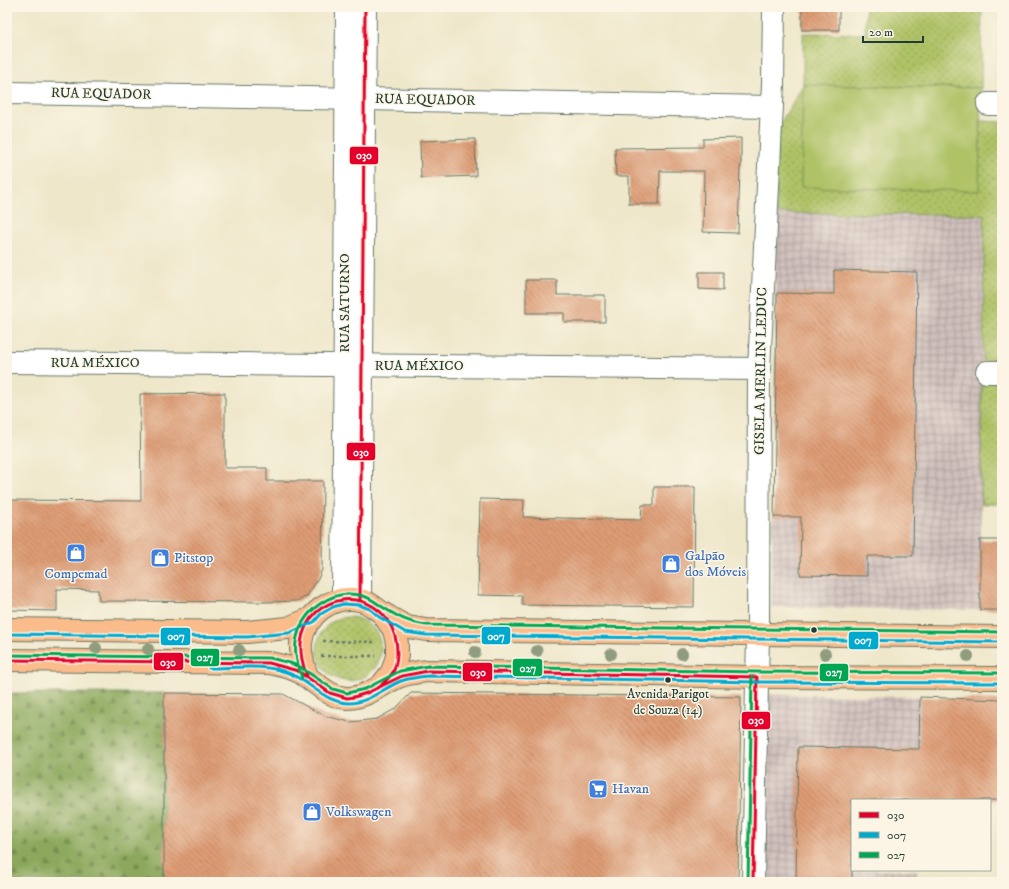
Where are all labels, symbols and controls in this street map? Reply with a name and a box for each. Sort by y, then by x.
scale bar [863,18,923,44]
text: 20 m [869,25,893,40]
street label: RUA EQUADOR [51,84,152,104]
street label: RUA EQUADOR [375,90,476,110]
line badge: 030 [349,146,379,165]
text: 030 [356,149,372,163]
street label: RUA SATURNO [336,253,354,353]
street label: GISELA MERLIN LEDUC [751,287,771,455]
street label: RUA MÉXICO [50,354,140,372]
street label: RUA MÉXICO [374,357,464,375]
line badge: 030 [346,442,376,461]
text: 030 [353,446,369,460]
shop icon: Compemad [65,542,87,564]
shop icon: Pitstop [149,547,171,569]
place label: Galpão dos Móveis [685,547,746,581]
place label: Pitstop [174,549,213,567]
shop icon: Galpão dos Móveis [660,553,682,575]
place label: Compemad [45,565,107,583]
unlabelled marker [809,625,819,635]
line badge: 007 [481,626,511,645]
line badge: 007 [160,627,191,646]
text: 007 [167,630,185,644]
text: 007 [487,630,505,644]
line badge: 007 [848,631,879,650]
text: 007 [854,634,872,648]
line badge: 027 [190,648,220,667]
text: 027 [197,651,214,665]
line badge: 030 [153,652,184,671]
text: 030 [160,656,176,670]
line badge: 027 [512,658,543,677]
line badge: 030 [462,662,493,682]
text: 027 [520,662,537,676]
line badge: 027 [819,663,849,682]
text: 030 [470,666,486,680]
text: 027 [826,666,843,680]
marker: Avenida Parigot de Souza (14) [663,675,673,685]
place label: Avenida Parigot de Souza (14) [627,686,709,718]
line badge: 030 [741,711,771,730]
text: 030 [748,714,764,728]
supermarket icon: Havan [587,778,609,800]
place label: Havan [612,780,650,798]
legend [851,799,991,871]
shop icon: Volkswagen [301,801,323,823]
place label: Volkswagen [325,803,392,821]
text: 030 [887,808,904,823]
text: 007 [887,828,906,843]
text: 027 [887,848,905,863]

